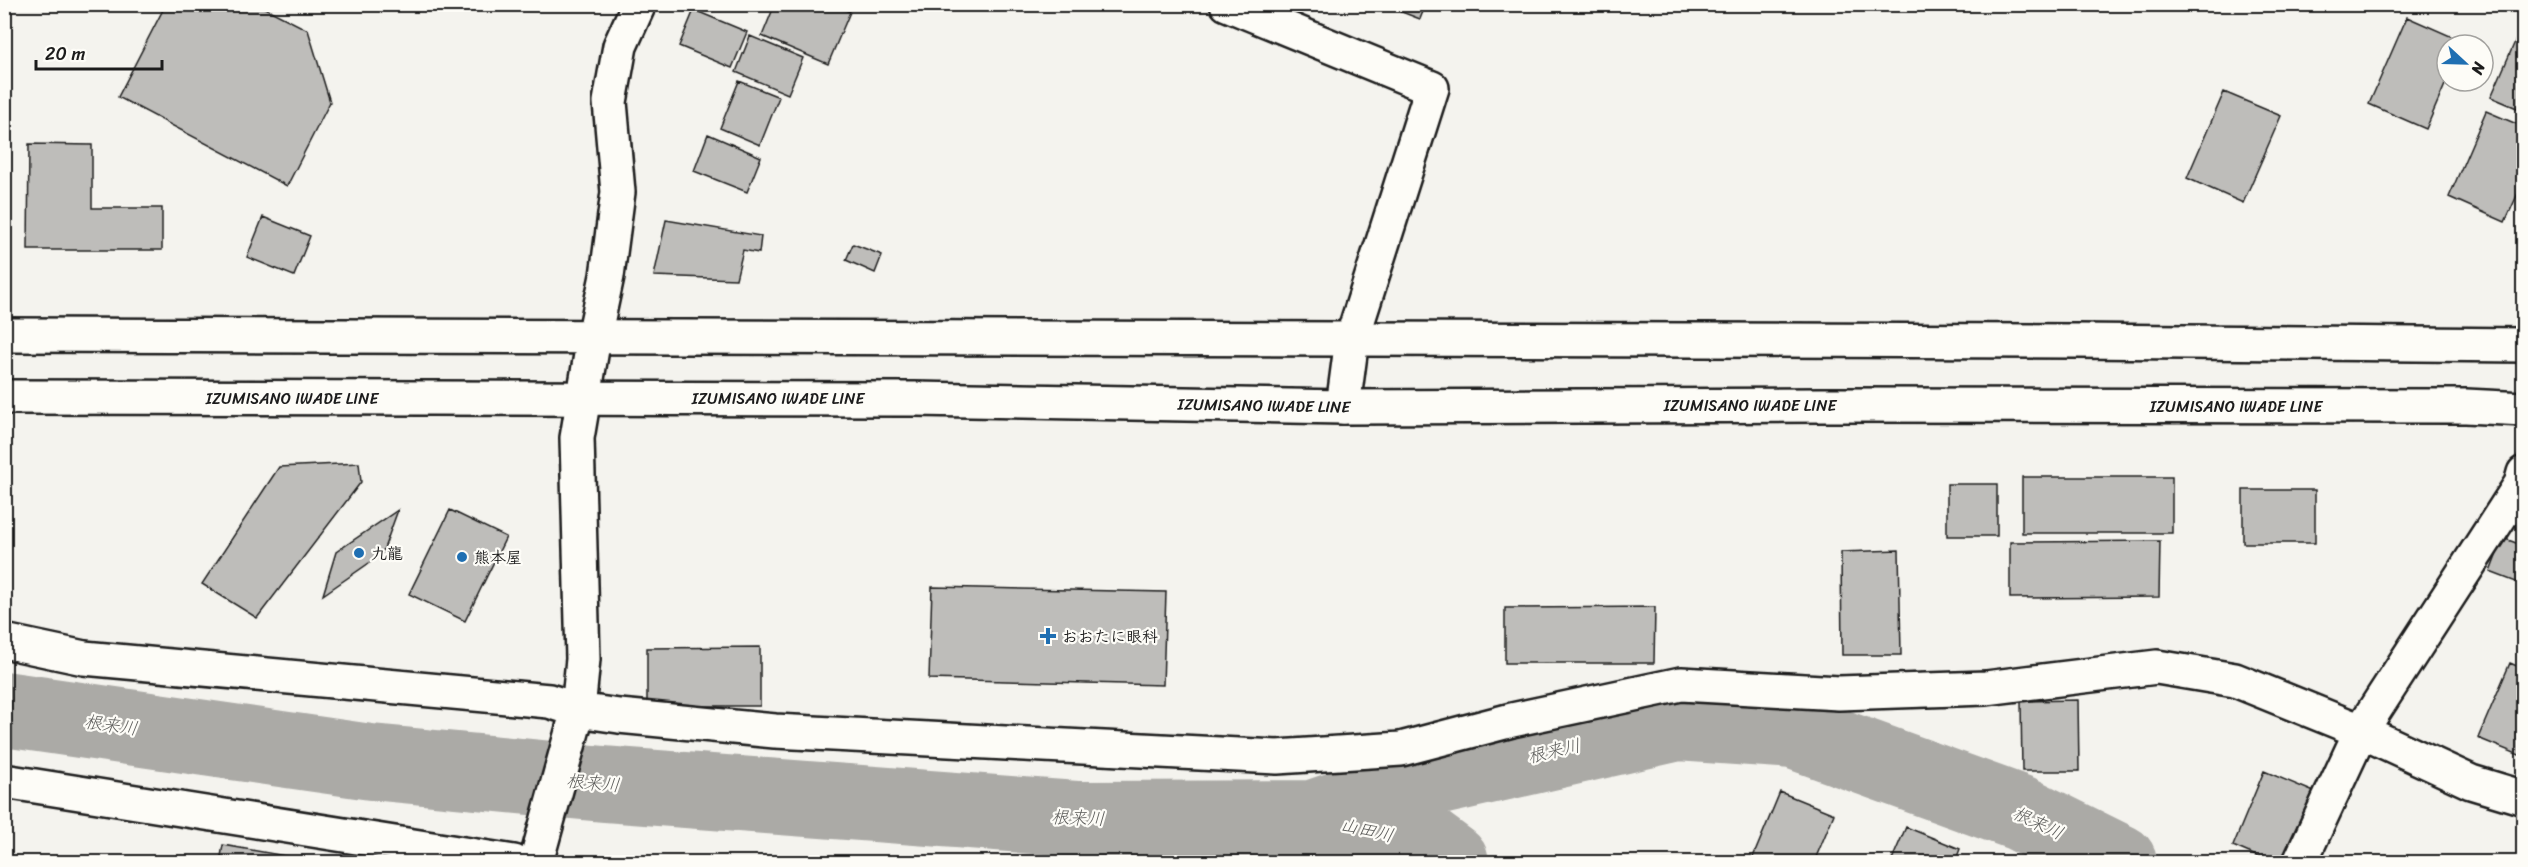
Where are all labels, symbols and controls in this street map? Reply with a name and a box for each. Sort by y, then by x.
scale bar [36,33,162,71]
north arrow [2435,33,2495,93]
text: 20 m [45,38,85,70]
text: N [2463,57,2494,80]
street label: IZUMISANO IWADE LINE [205,384,379,413]
street label: IZUMISANO IWADE LINE [691,384,865,413]
street label: IZUMISANO IWADE LINE [1176,389,1352,422]
street label: IZUMISANO IWADE LINE [1663,391,1837,420]
street label: IZUMISANO IWADE LINE [2149,392,2323,421]
place label: 九龍 [371,539,403,568]
place label: 熊本屋 [474,543,522,572]
marker: 九龍 [352,546,366,560]
marker: 熊本屋 [455,550,469,564]
place label: おおたに眼科 [1062,622,1158,651]
marker: おおたに眼科 [1039,627,1057,645]
water label: 根来川 [82,705,140,745]
water label: 根来川 [1524,729,1584,773]
water label: 根来川 [565,765,621,801]
water label: 根来川 [2007,797,2069,849]
water label: 根来川 [1050,801,1106,835]
water label: 山田川 [1337,808,1397,852]

